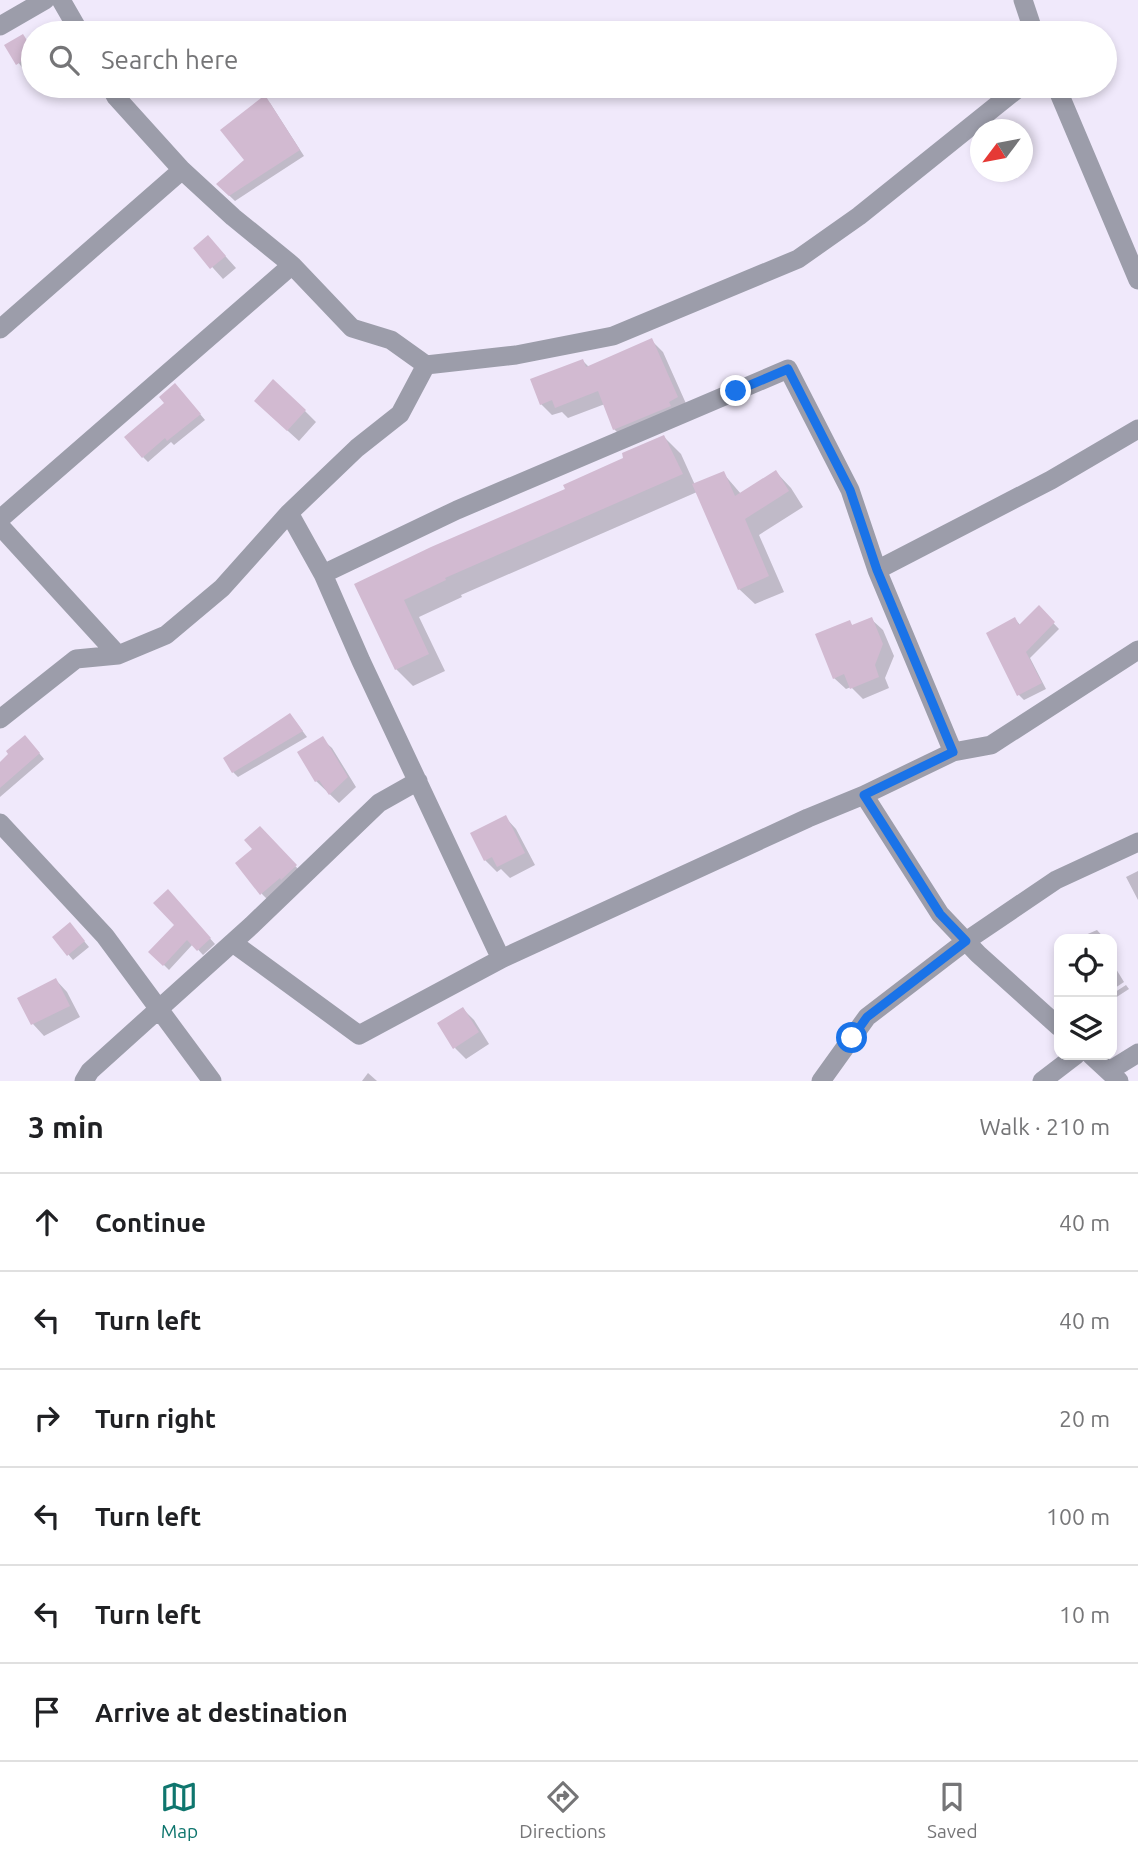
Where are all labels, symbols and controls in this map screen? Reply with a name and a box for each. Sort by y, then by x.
search box [21,21,1117,98]
icon: search [45,41,83,79]
text: Search here [101,45,238,74]
north arrow [970,119,1033,182]
route end [720,375,751,406]
map controls [1054,934,1117,1060]
button: locate [1054,934,1117,997]
button: layers [1054,997,1117,1060]
route start [836,1022,867,1053]
text: 3 min [28,1110,104,1144]
text: Walk · 210 m [979,1114,1110,1139]
icon: ahead [28,1203,66,1241]
text: Continue [95,1208,206,1237]
text: 40 m [1059,1210,1110,1235]
icon: left [28,1301,66,1339]
text: Turn left [95,1306,201,1335]
text: 40 m [1059,1308,1110,1333]
icon: right [28,1399,66,1437]
text: Turn right [95,1404,216,1433]
text: 20 m [1059,1406,1110,1431]
icon: left [28,1497,66,1535]
text: Turn left [95,1502,201,1531]
text: 100 m [1046,1504,1110,1529]
icon: left [28,1595,66,1633]
text: Turn left [95,1600,201,1629]
text: 10 m [1059,1602,1110,1627]
icon: arrive [28,1693,66,1731]
text: Arrive at destination [95,1698,348,1727]
tab: Map [160,1778,198,1842]
tab: Directions [519,1778,606,1842]
tab: Saved [927,1778,978,1842]

